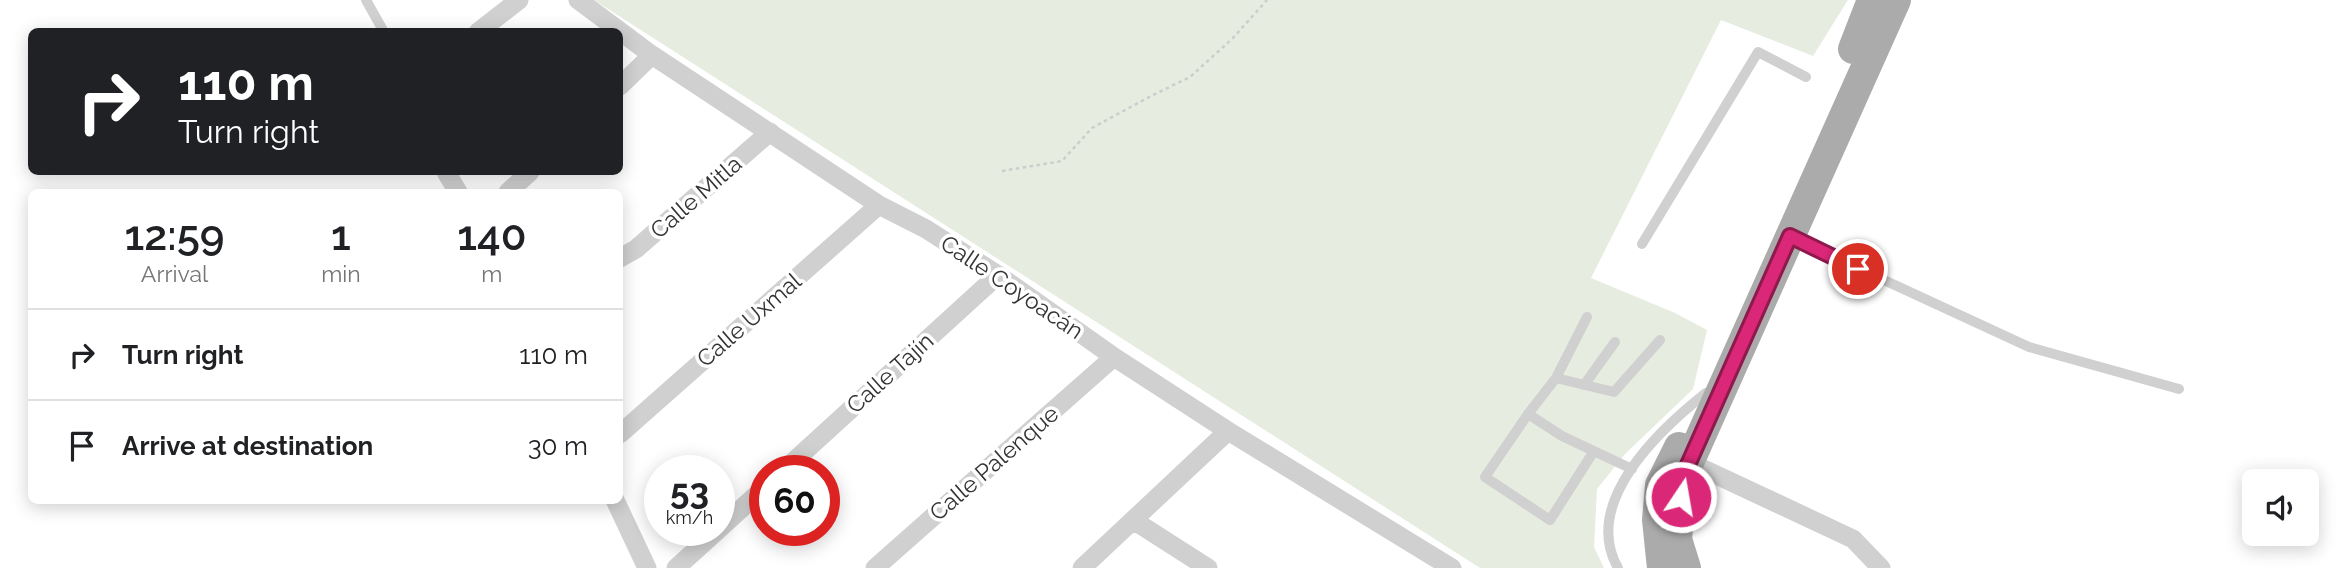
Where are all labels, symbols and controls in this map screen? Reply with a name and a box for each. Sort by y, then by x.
text: 110 m [178,54,314,111]
icon: right [63,56,154,147]
text: Turn right [178,113,319,150]
street label: Calle Mitla [645,150,747,244]
text: 12:59 [125,211,225,260]
text: 1 [331,211,351,260]
text: 140 [457,211,526,260]
street label: Calle Coyoacán [936,229,1089,344]
pin [1828,239,1888,299]
icon: arrive [1839,250,1877,288]
text: Arrival [141,260,208,287]
text: min [321,260,361,287]
text: m [481,260,502,287]
street label: Calle Uxmal [691,267,807,372]
street label: Calle Tajín [841,327,939,419]
icon: right [63,336,101,374]
text: Turn right [122,340,243,370]
text: 110 m [519,340,588,370]
street label: Calle Palenque [924,399,1063,526]
icon: arrive [63,427,101,465]
text: Arrive at destination [122,431,373,461]
text: 30 m [528,431,588,461]
speed limit sign: 60 [749,455,840,546]
position arrow [1644,460,1718,534]
map controls [2242,469,2319,546]
button: sound [2242,469,2319,546]
text: 53 [670,471,709,512]
text: km/h [666,507,713,528]

